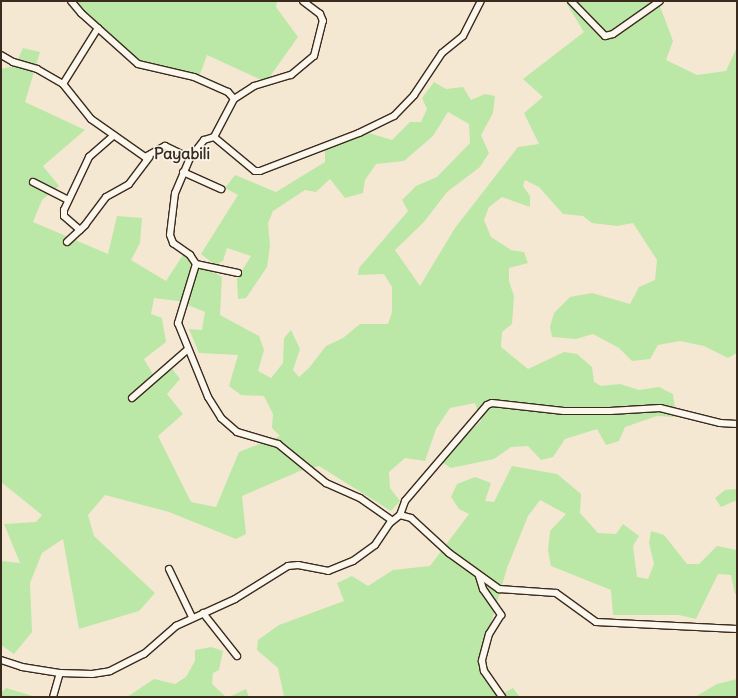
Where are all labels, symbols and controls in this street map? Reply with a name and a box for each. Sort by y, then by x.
district label: Payabili [154,143,210,163]

